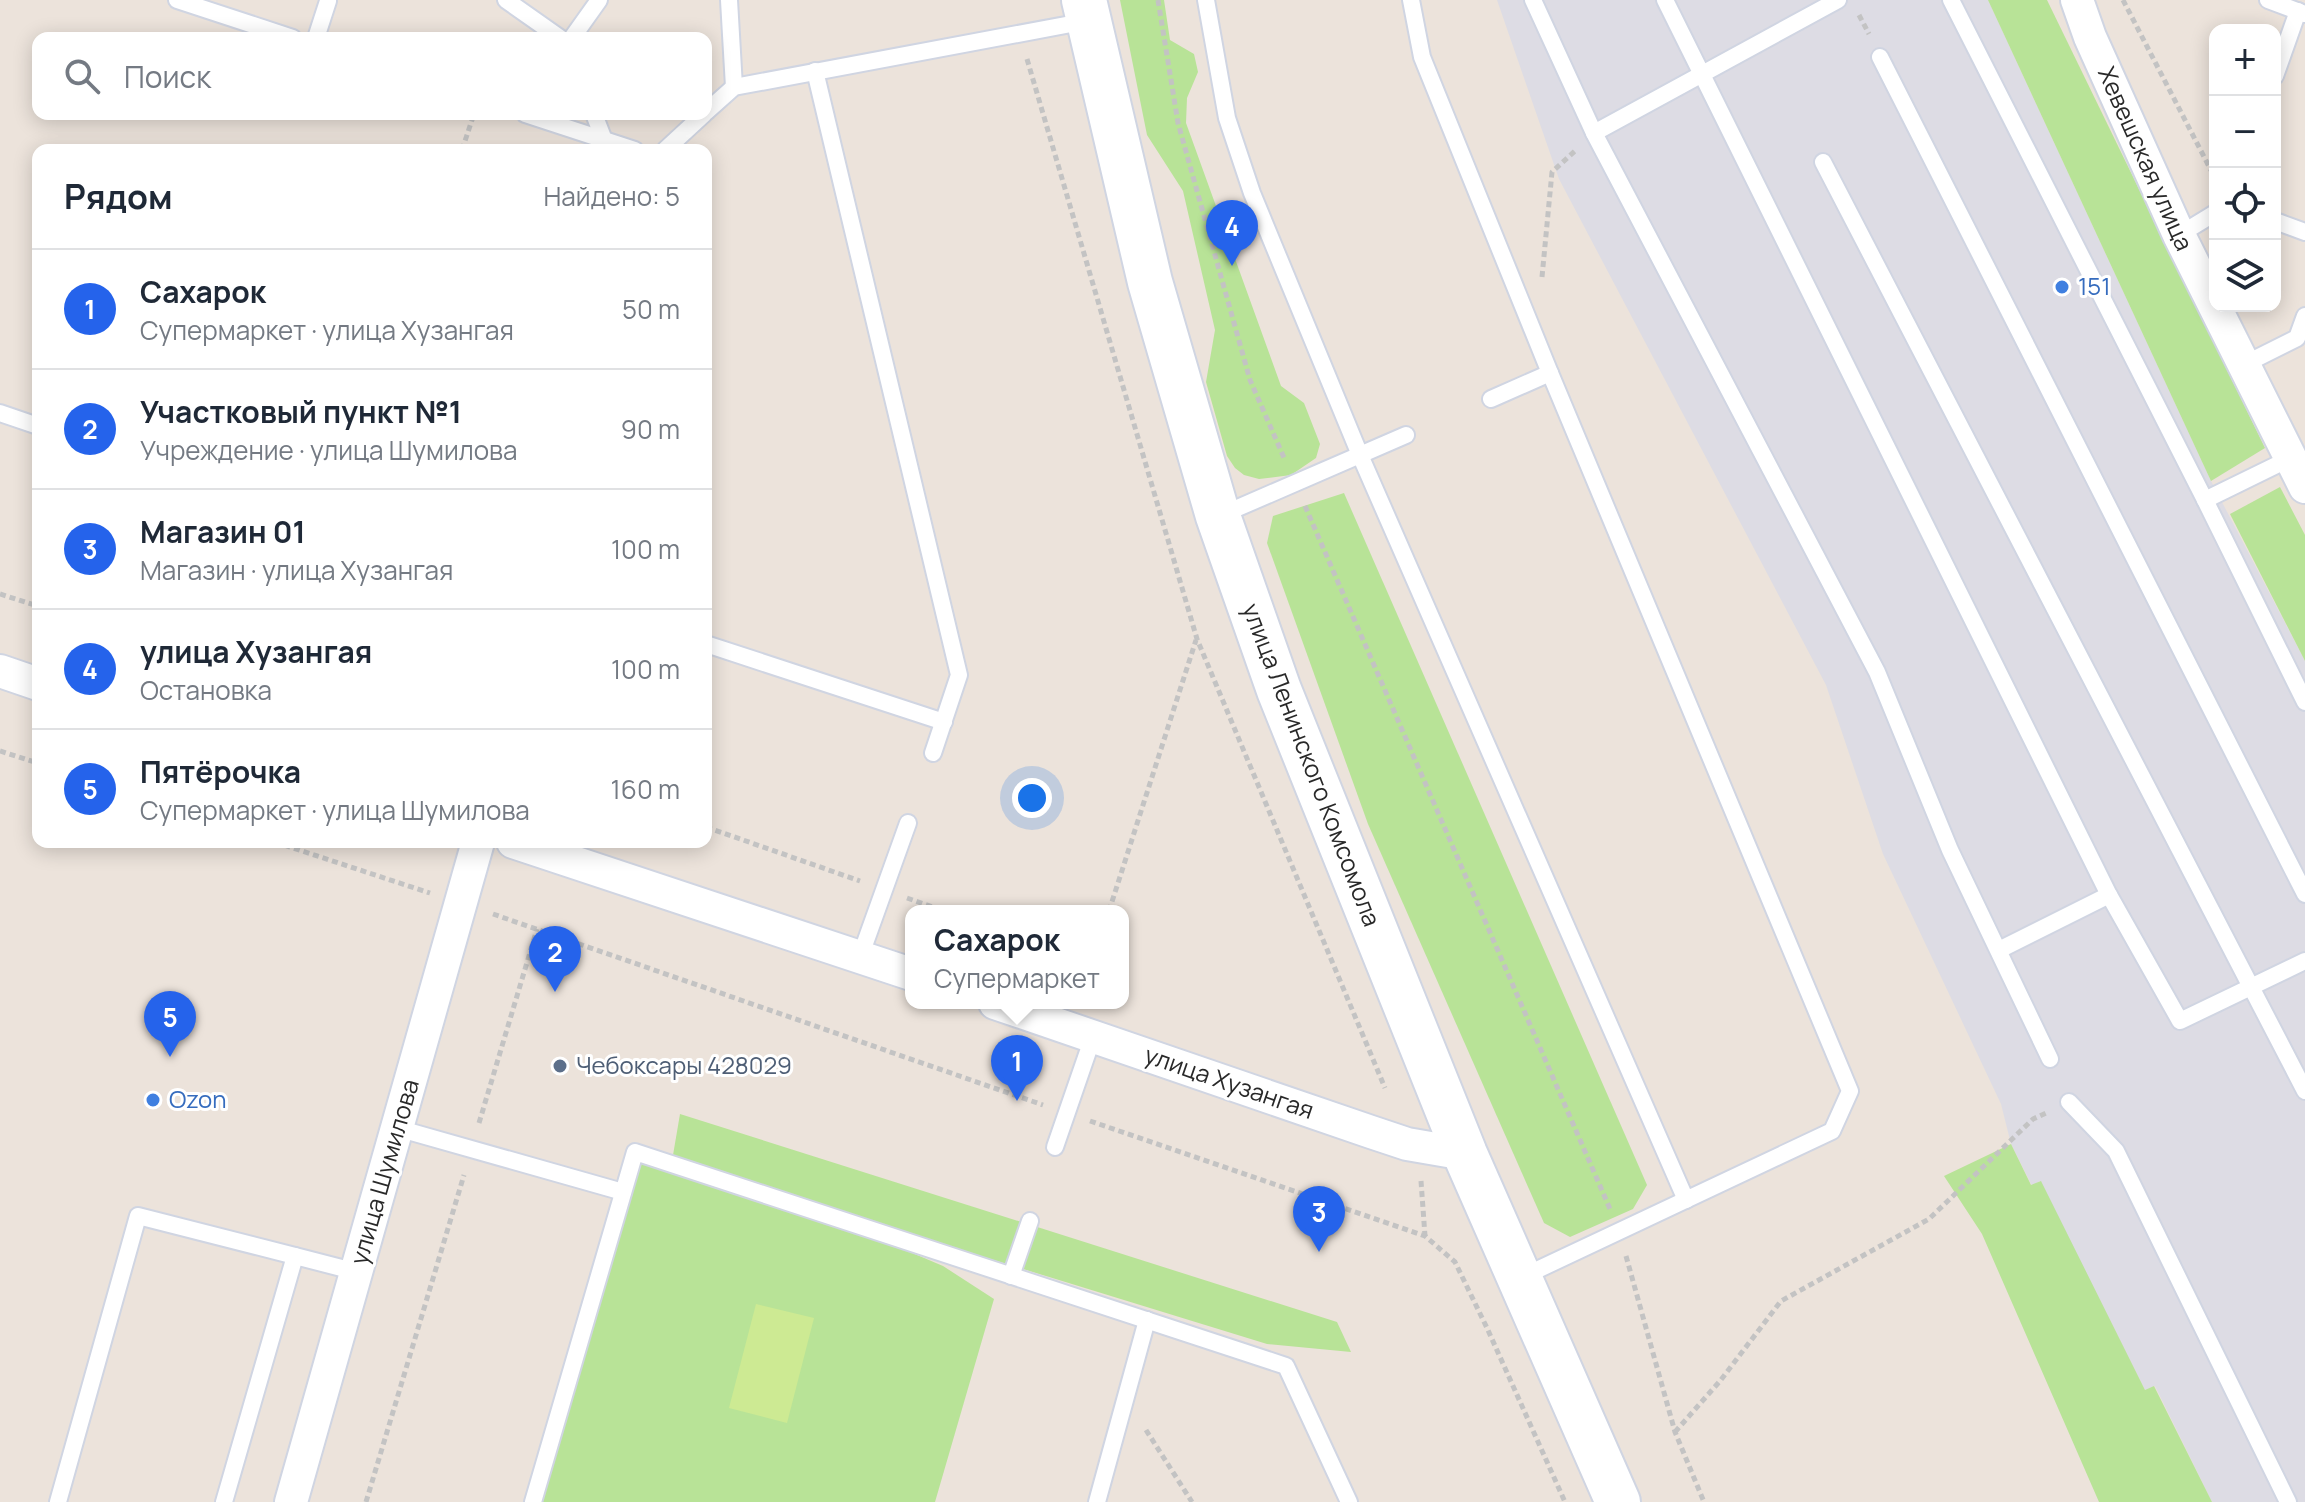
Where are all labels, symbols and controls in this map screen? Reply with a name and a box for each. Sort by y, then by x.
map controls [2209,24,2281,312]
button: + [2209,24,2281,96]
search box [32,32,712,120]
icon: search [60,54,104,98]
text: Поиск [124,56,211,97]
street label: Хевешская улица [2091,61,2202,256]
button: − [2209,96,2281,168]
button: locate [2209,168,2281,240]
text: Рядом [64,173,173,219]
text: Найдено: 5 [543,178,680,214]
pin: 4 [1206,200,1258,266]
button: layers [2209,240,2281,312]
place label: 151 [2078,269,2111,302]
text: Сахарок [140,271,266,312]
marker: 151 [2053,278,2071,296]
text: 1 [84,291,96,327]
text: 50 m [622,291,680,327]
text: Супермаркет · улица Хузангая [140,312,514,348]
text: Участковый пункт №1 [140,391,462,432]
text: 2 [82,411,98,447]
text: 90 m [621,411,680,447]
text: Учреждение · улица Шумилова [140,432,517,468]
text: Магазин 01 [140,511,306,552]
text: 3 [82,531,98,567]
text: 100 m [611,531,680,567]
text: Магазин · улица Хузангая [140,552,453,588]
street label: улица Ленинского Комсомола [1235,598,1389,931]
text: улица Хузангая [140,631,372,672]
text: 4 [82,651,98,687]
text: 100 m [611,651,680,687]
text: Остановка [140,672,272,708]
text: Пятёрочка [140,751,301,792]
text: 5 [82,771,98,807]
text: 160 m [611,771,680,807]
your location [1012,778,1052,818]
text: Супермаркет · улица Шумилова [140,792,530,828]
popup [905,905,1129,1009]
text: Сахарок [934,919,1060,960]
pin: 2 [529,926,581,992]
text: Супермаркет [934,960,1100,996]
pin: 5 [144,991,196,1057]
pin: 1 [991,1035,1043,1101]
street label: улица Хузангая [1141,1037,1318,1126]
place label: Чебоксары 428029 [576,1048,792,1081]
marker: Чебоксары 428029 [551,1057,569,1075]
street label: улица Шумилова [341,1075,426,1268]
place label: Ozon [169,1082,227,1115]
marker: Ozon [144,1091,162,1109]
pin: 3 [1293,1186,1345,1252]

